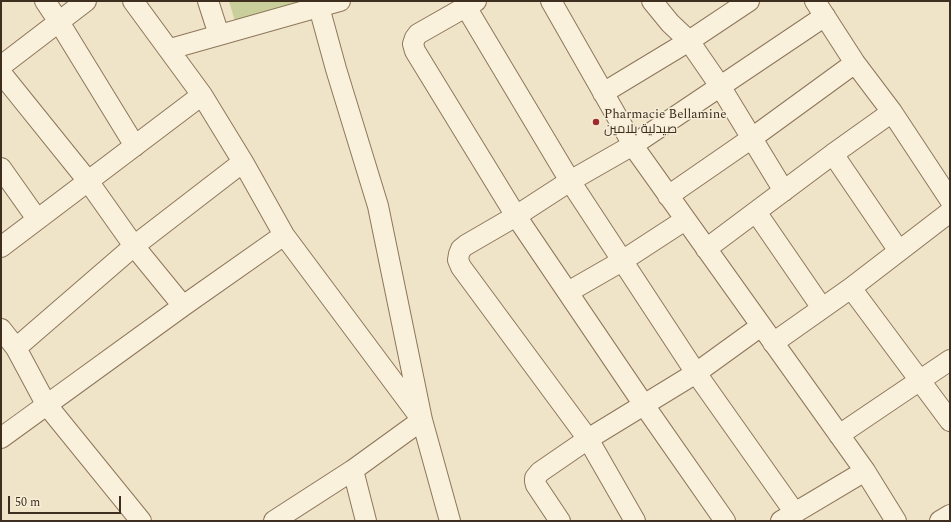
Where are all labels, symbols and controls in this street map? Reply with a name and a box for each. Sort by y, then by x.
place label: Pharmacie Bellamine صيدلية بلامين [604,107,727,138]
marker: Pharmacie Bellamine صيدلية بلامين [591,117,601,127]
scale bar [10,488,123,514]
text: 50 m [15,493,40,512]

